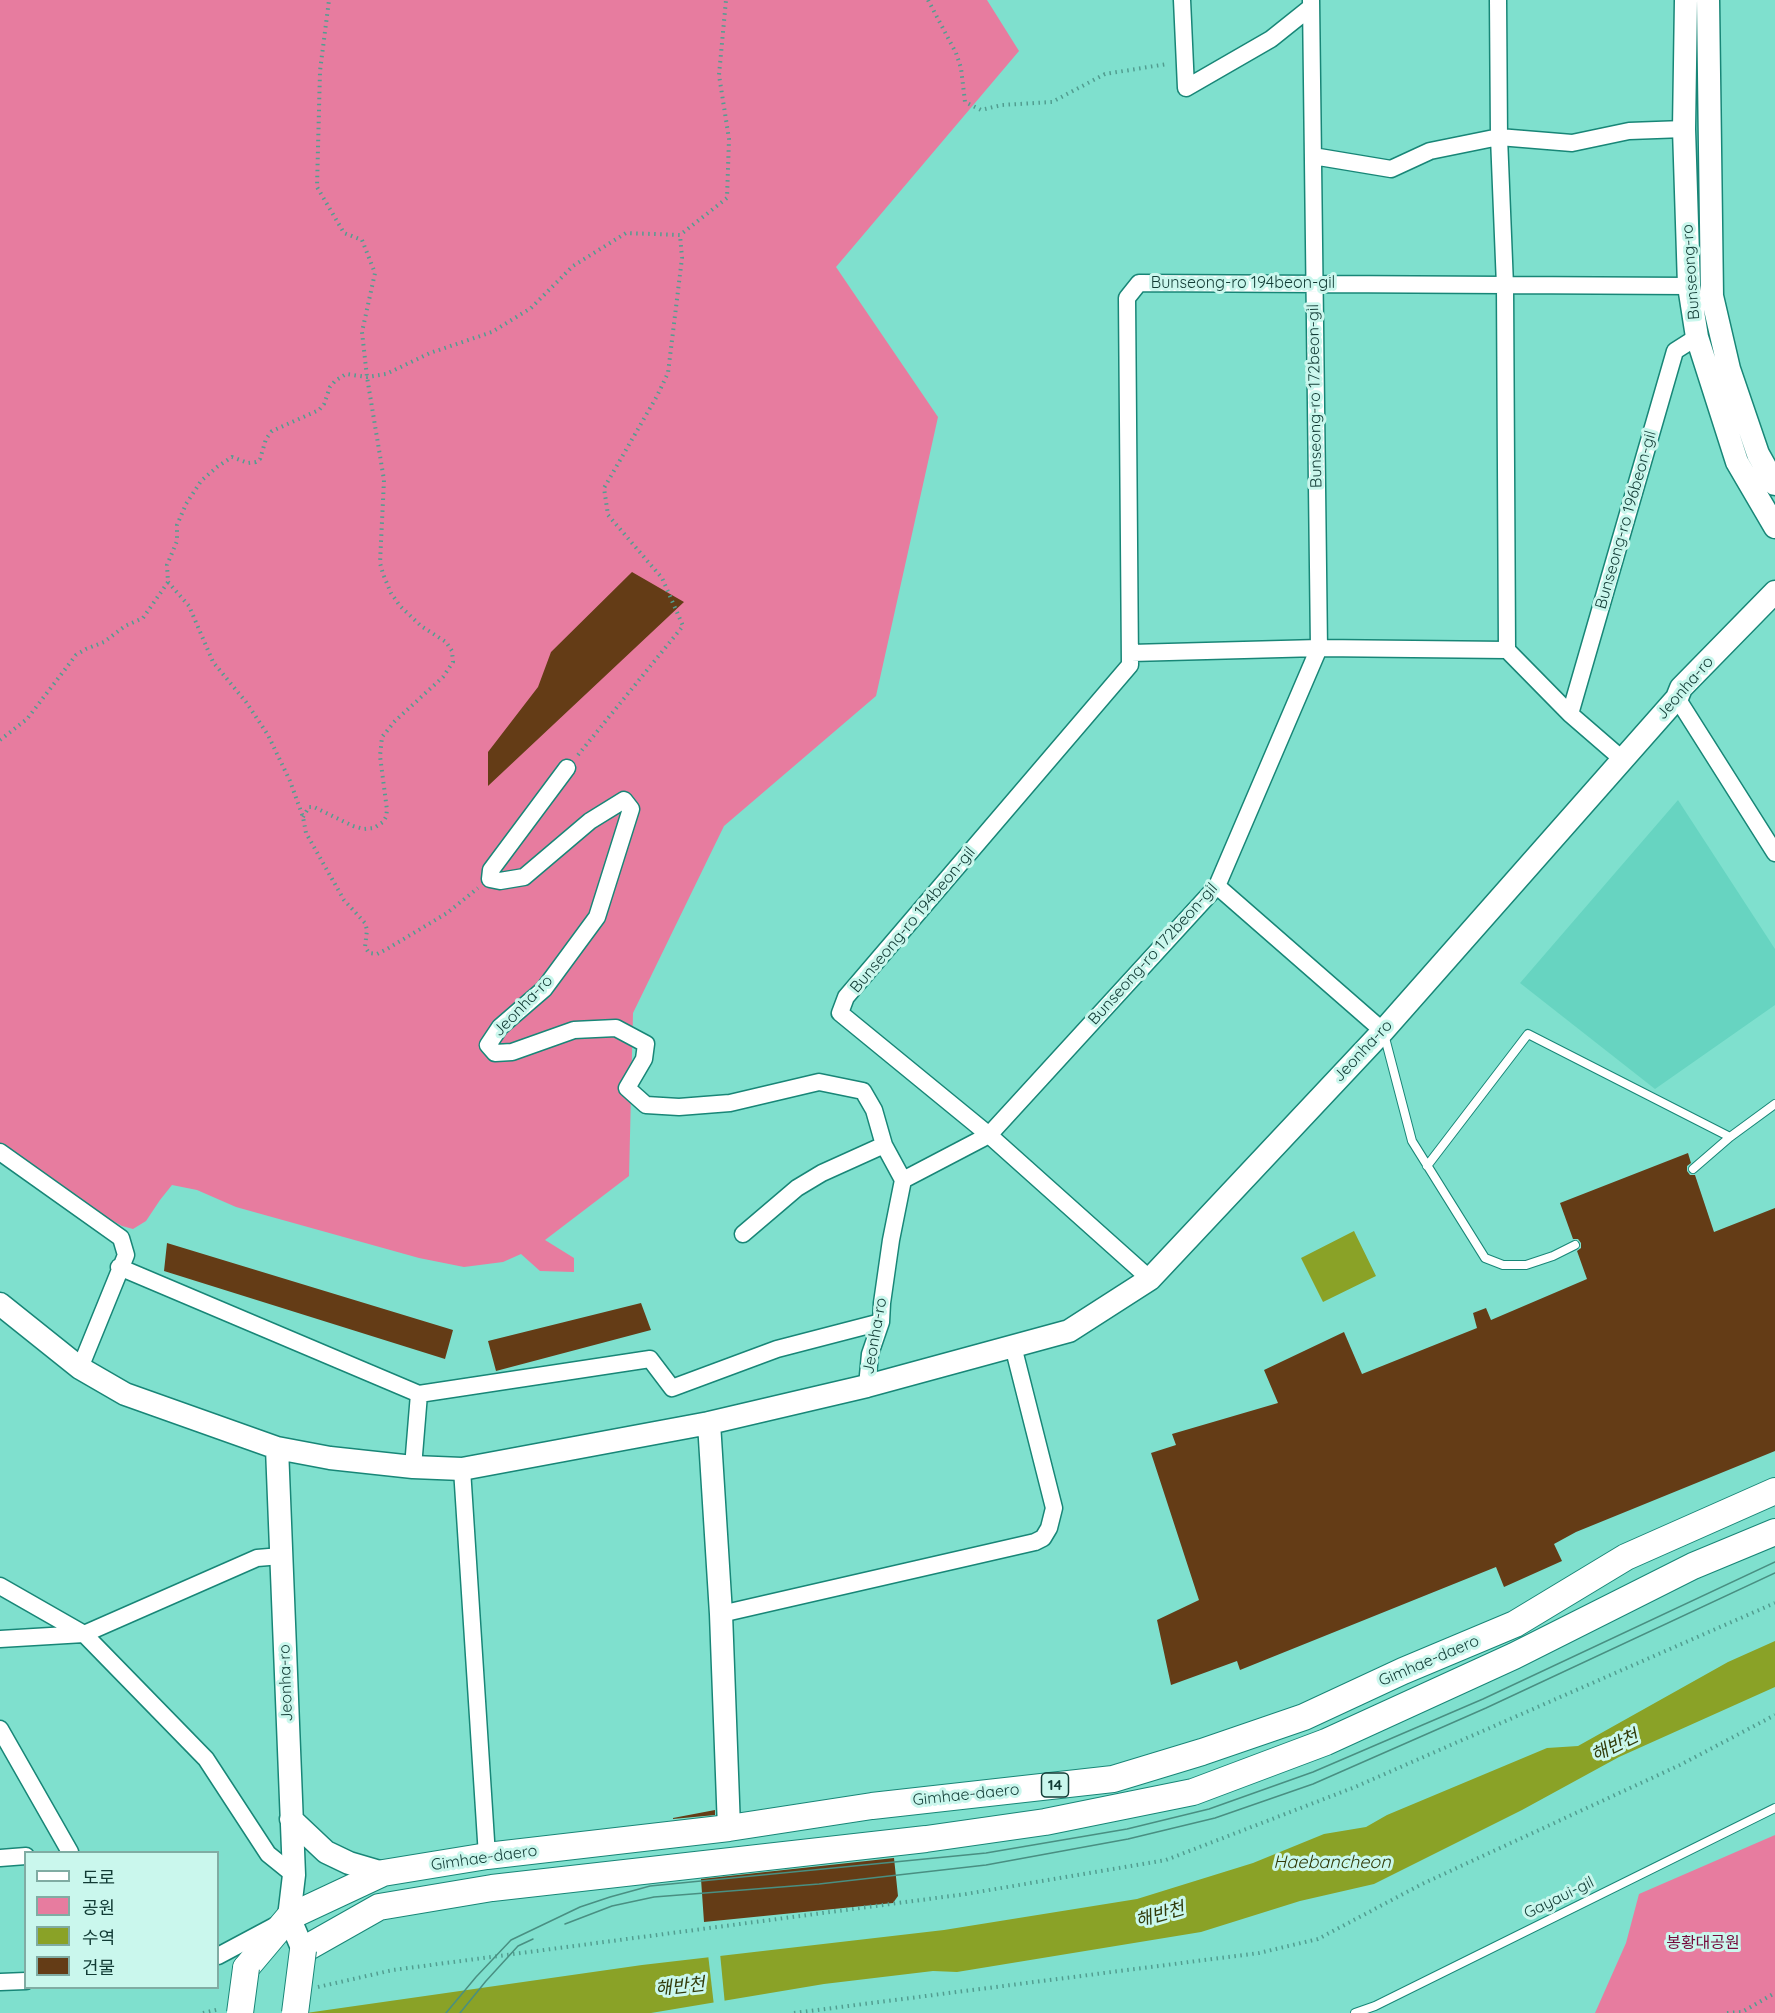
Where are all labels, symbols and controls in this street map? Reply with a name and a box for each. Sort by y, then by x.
street label: Bunseong-ro [1678,223,1704,321]
street label: Bunseong-ro 194beon-gil [1151,273,1335,293]
street label: Bunseong-ro 172beon-gil [1304,304,1326,488]
street label: Bunseong-ro 196beon-gil [1591,429,1661,611]
street label: Jeonha-ro [1652,652,1718,724]
street label: Bunseong-ro 194beon-gil [846,843,980,997]
street label: Bunseong-ro 172beon-gil [1084,879,1222,1029]
street label: Jeonha-ro [489,971,557,1041]
street label: Jeonha-ro [1330,1016,1396,1086]
street label: Jeonha-ro [859,1296,891,1376]
street label: Gimhae-daero [1376,1631,1482,1691]
street label: Jeonha-ro [275,1644,297,1722]
water label: 해반천 [1588,1725,1642,1767]
road number: 14 [1042,1773,1068,1797]
street label: Gimhae-daero [912,1780,1020,1810]
street label: Gimhae-daero [430,1841,538,1875]
legend [24,1851,219,1989]
water label: Haebancheon [1273,1852,1391,1874]
text: 도로 [82,1866,115,1889]
street label: Gayaui-gil [1521,1873,1597,1923]
text: 공원 [82,1896,115,1919]
water label: 해반천 [1133,1898,1187,1932]
text: 수역 [82,1926,115,1949]
park label: 봉황대공원 [1666,1933,1740,1953]
text: 건물 [82,1956,115,1979]
water label: 해반천 [654,1974,706,2000]

